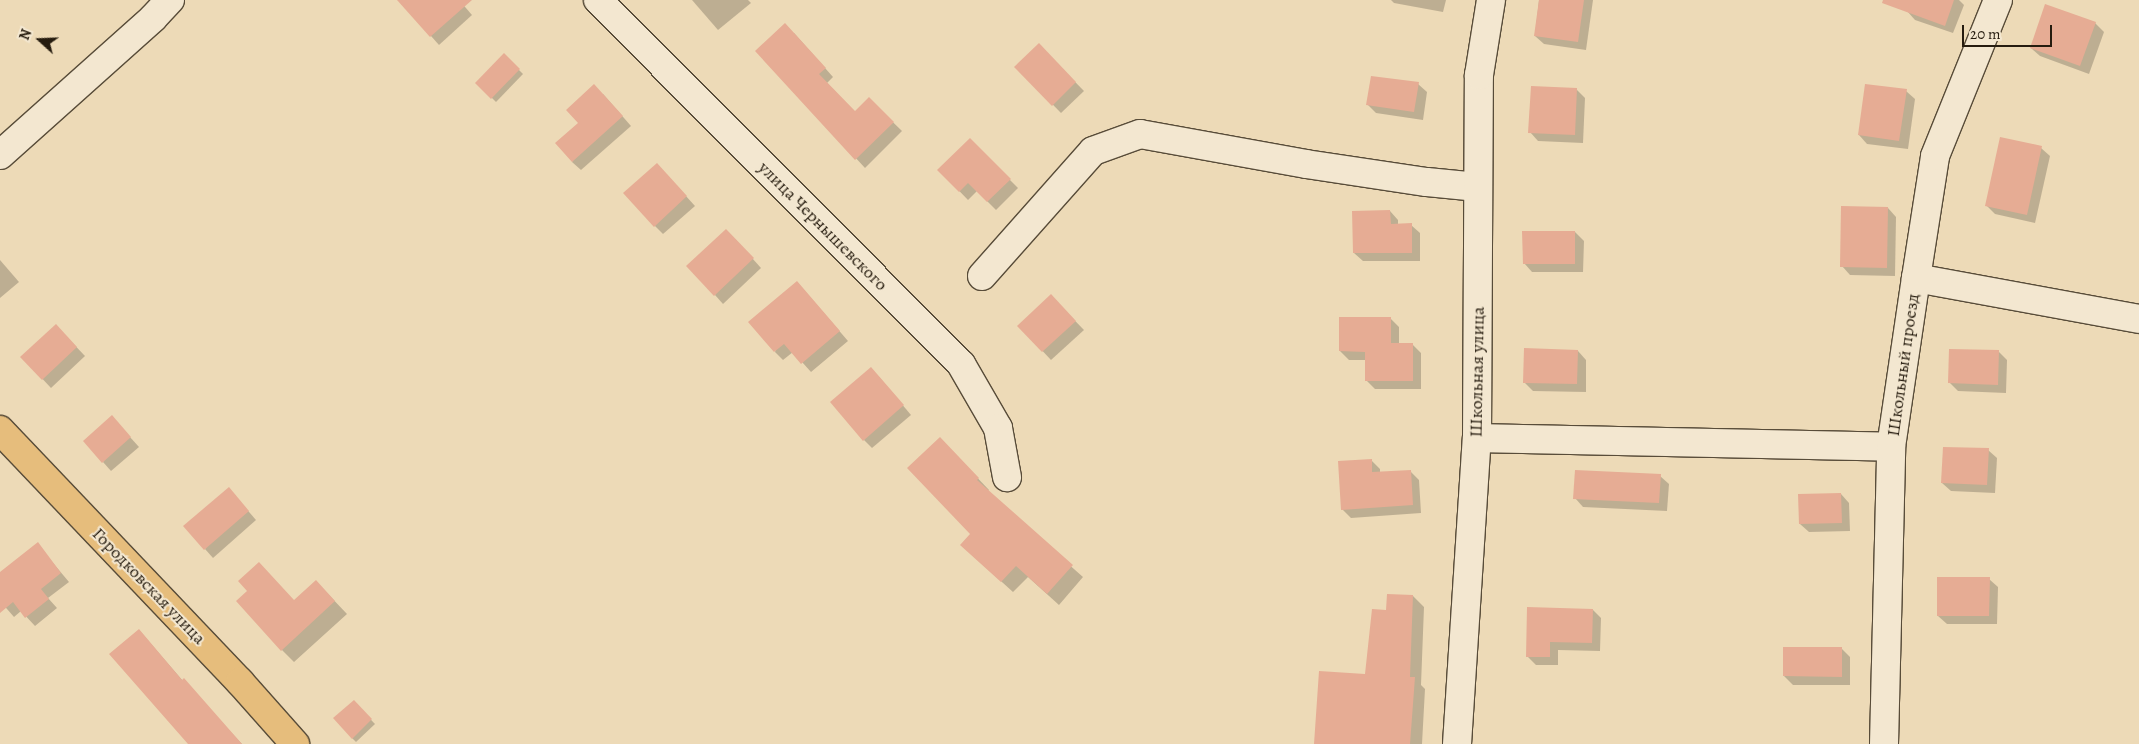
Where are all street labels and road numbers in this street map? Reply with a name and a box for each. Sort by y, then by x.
street label: улица Чернышевского [754,157,892,295]
street label: Школьный проезд [1882,292,1924,438]
street label: Школьная улица [1465,306,1489,438]
street label: Городковская улица [88,523,210,649]

